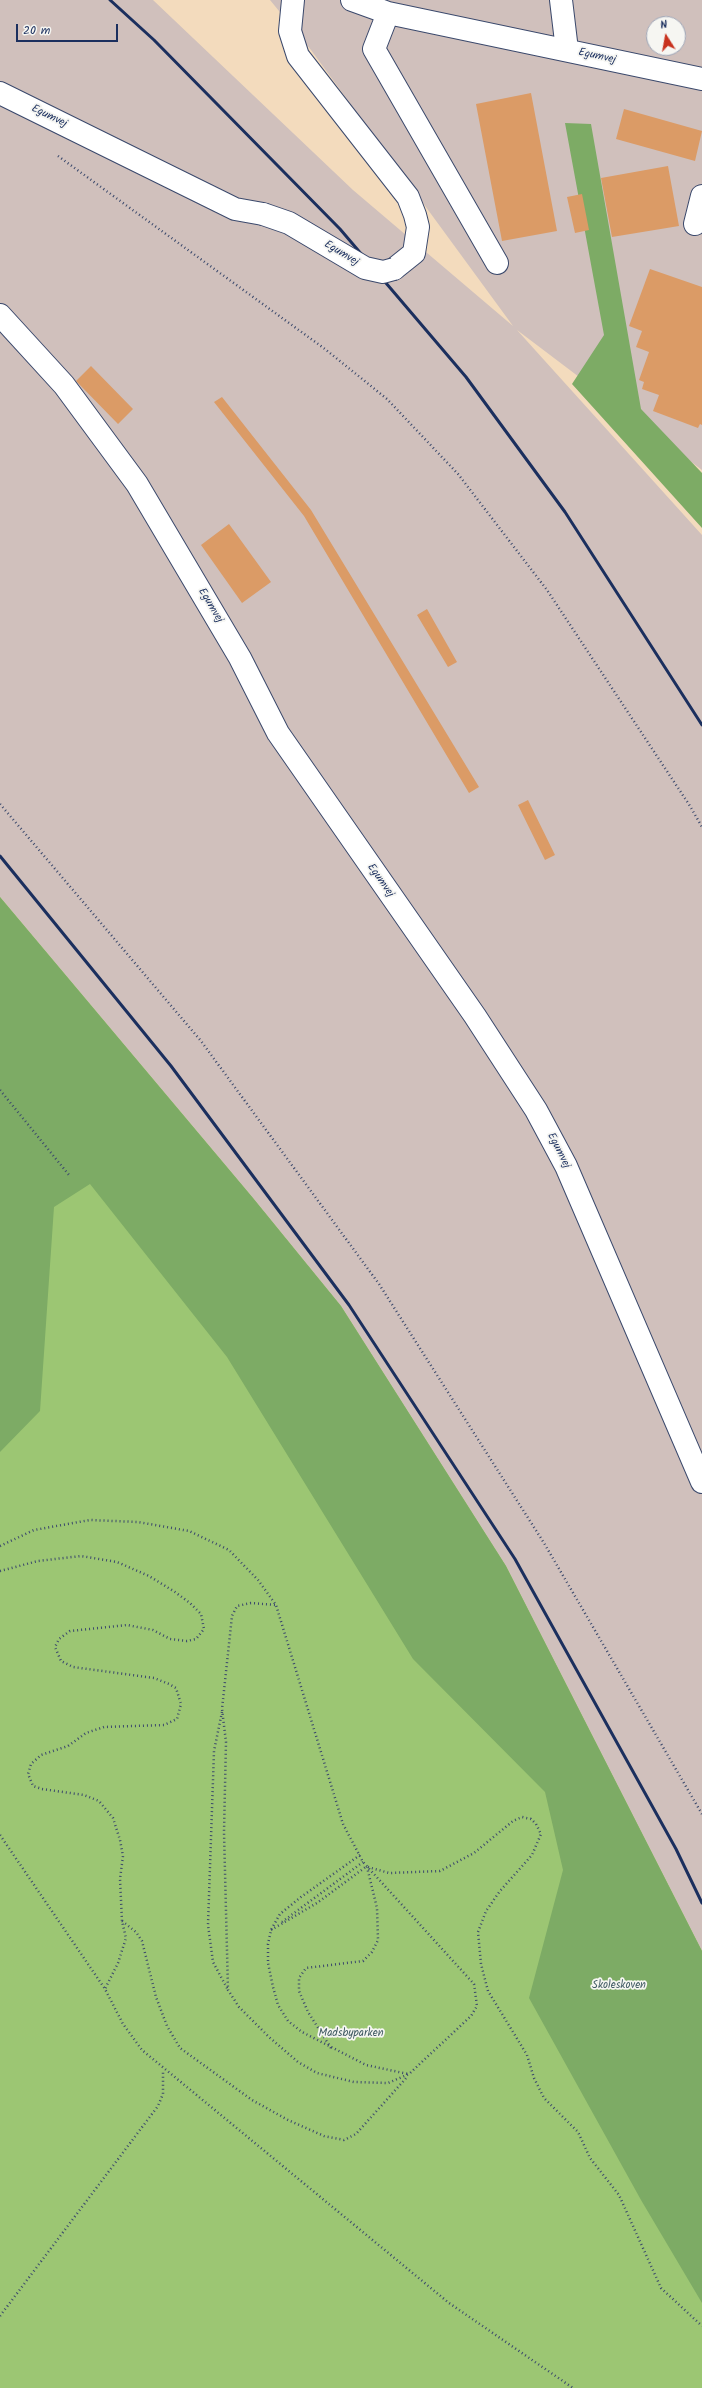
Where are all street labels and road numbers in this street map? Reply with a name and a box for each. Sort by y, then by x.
street label: Egumvej [577,47,617,67]
street label: Egumvej [29,103,69,131]
street label: Egumvej [321,239,361,269]
street label: Egumvej [195,586,225,626]
street label: Egumvej [364,862,396,900]
street label: Egumvej [543,1131,573,1171]

